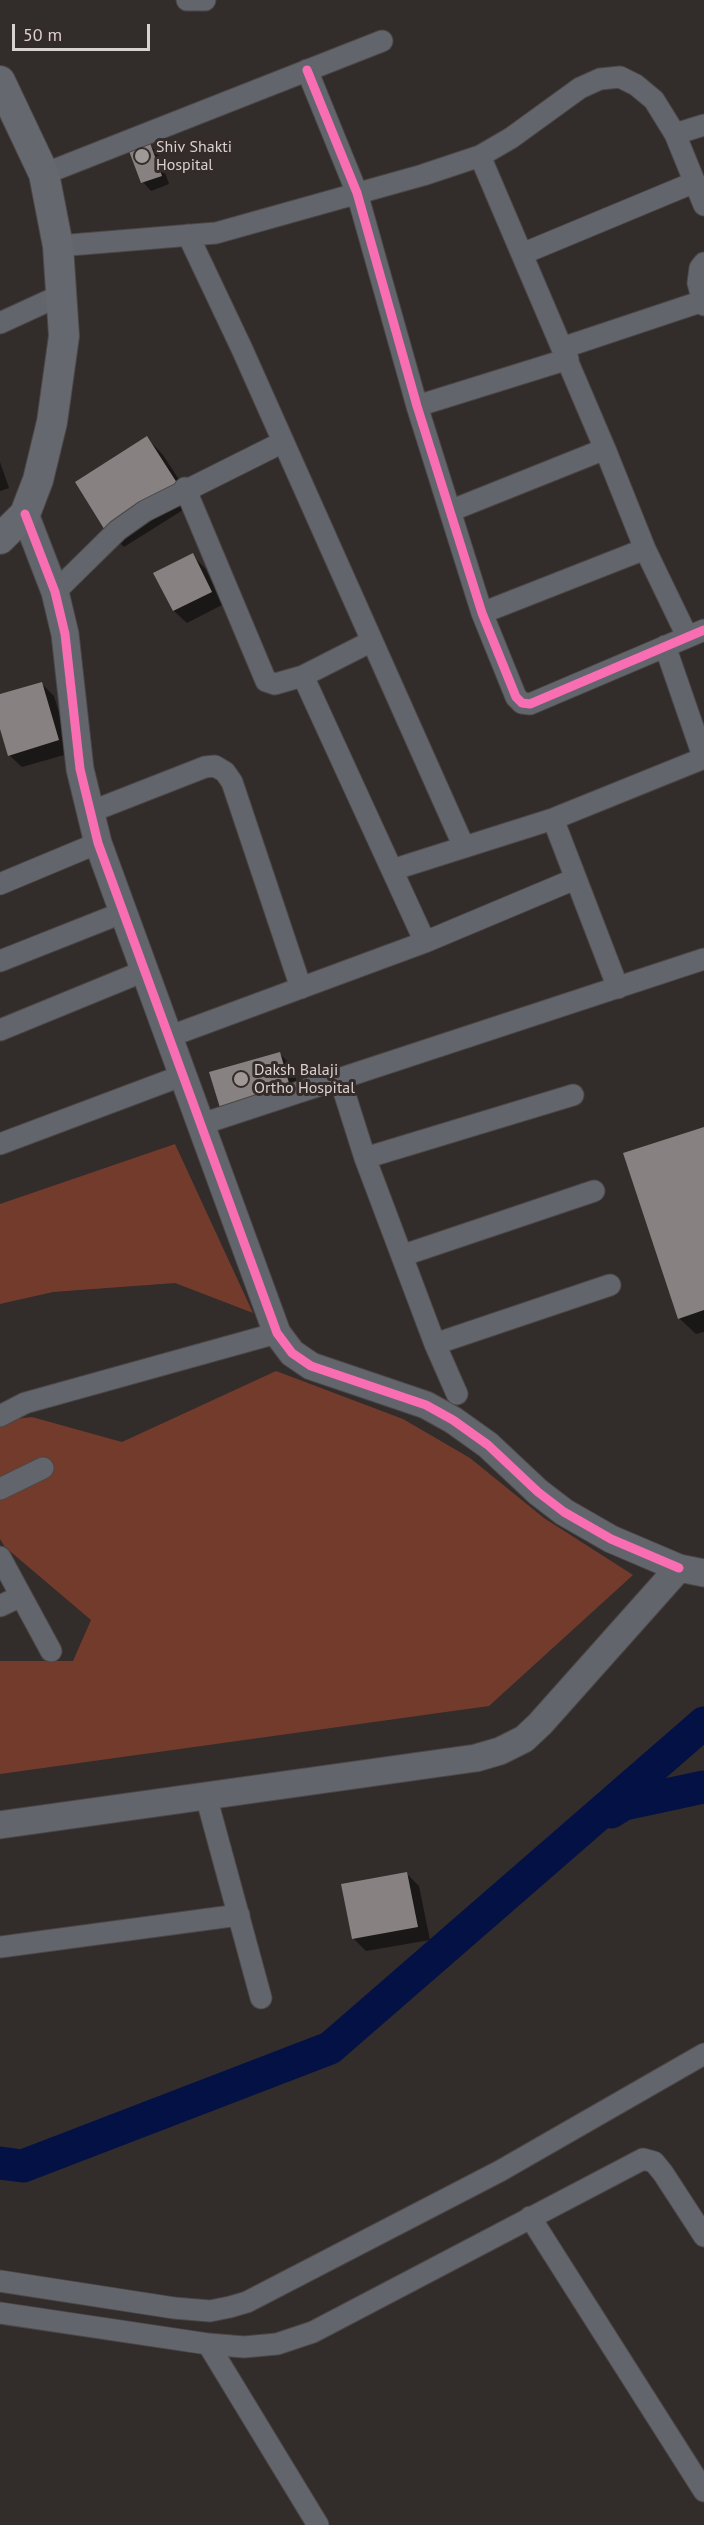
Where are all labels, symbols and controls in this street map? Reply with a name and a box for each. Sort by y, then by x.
scale bar [15,12,153,50]
text: 50 m [23,23,62,46]
place label: Shiv Shakti Hospital [156,137,232,175]
marker: Shiv Shakti Hospital [133,147,151,165]
place label: Daksh Balaji Ortho Hospital [254,1060,355,1098]
marker: Daksh Balaji Ortho Hospital [232,1070,250,1088]

